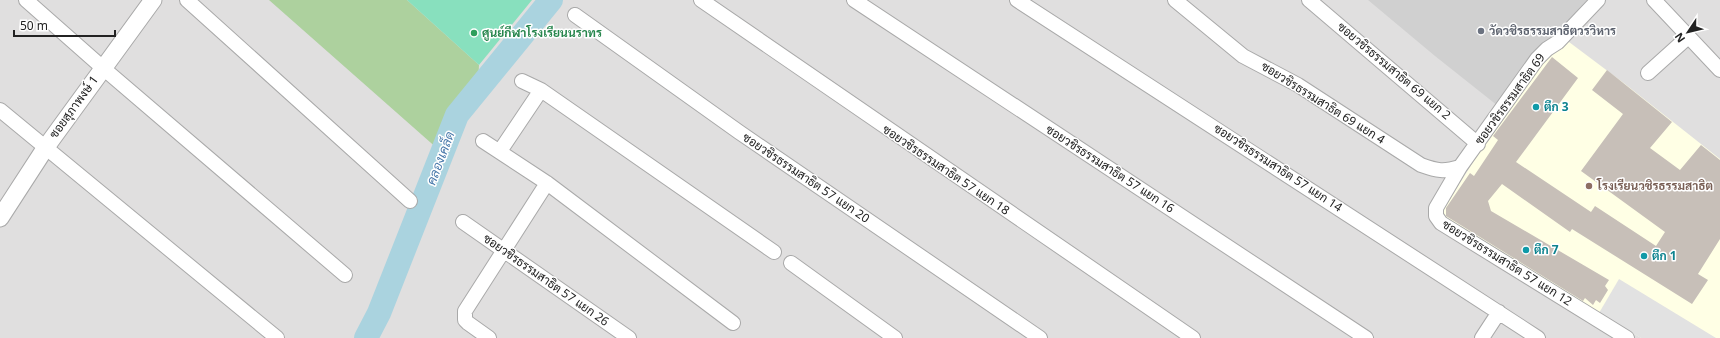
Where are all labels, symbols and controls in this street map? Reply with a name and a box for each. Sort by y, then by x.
scale bar [14,12,115,38]
north arrow [1668,12,1708,52]
text: 50 m [20,17,48,34]
street label: ซอยวชิรธรรมสาธิต 69 แยก 2 [1334,18,1455,123]
place label: วัดวชิรธรรมสาธิตวรวิหาร [1489,22,1616,39]
place label: ศูนย์กีฬาโรงเรียนนราทร [482,24,602,41]
marker: วัดวชิรธรรมสาธิตวรวิหาร [1476,26,1486,36]
marker: ศูนย์กีฬาโรงเรียนนราทร [469,28,479,38]
text: N [1671,30,1688,46]
street label: ซอยวชิรธรรมสาธิต 69 [1471,49,1549,148]
street label: ซอยวชิรธรรมสาธิต 69 แยก 4 [1258,57,1389,148]
street label: ซอยสุภาพงษ์ 1 [45,72,103,142]
place label: ตึก 3 [1544,98,1569,115]
marker: ตึก 3 [1531,102,1541,112]
street label: ซอยวชิรธรรมสาธิต 57 แยก 14 [1211,120,1346,216]
street label: ซอยวชิรธรรมสาธิต 57 แยก 18 [879,121,1013,219]
street label: ซอยวชิรธรรมสาธิต 57 แยก 16 [1043,121,1178,217]
water label: คลองเคล็ด [422,128,459,187]
street label: ซอยวชิรธรรมสาธิต 57 แยก 20 [739,129,873,227]
place label: โรงเรียนวชิรธรรมสาธิต [1596,177,1713,194]
marker: โรงเรียนวชิรธรรมสาธิต [1584,181,1594,191]
street label: ซอยวชิรธรรมสาธิต 57 แยก 12 [1439,216,1576,310]
street label: ซอยวชิรธรรมสาธิต 57 แยก 26 [480,230,613,330]
place label: ตึก 7 [1534,241,1559,258]
marker: ตึก 7 [1521,245,1531,255]
place label: ตึก 1 [1652,247,1677,264]
marker: ตึก 1 [1639,251,1649,261]

